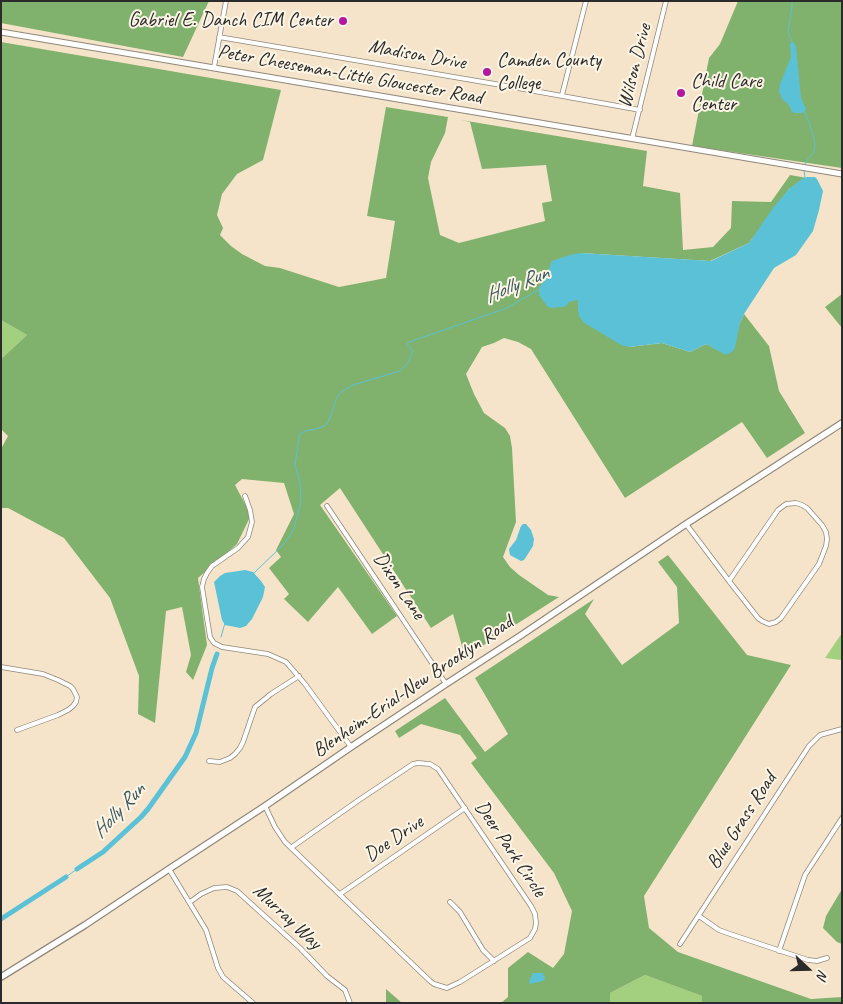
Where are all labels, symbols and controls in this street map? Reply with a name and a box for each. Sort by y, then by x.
place label: Gabriel E. Danch CIM Center [129,9,333,33]
marker: Gabriel E. Danch CIM Center [337,15,349,27]
street label: Wilson Drive [613,21,657,111]
street label: Madison Drive [366,35,468,75]
street label: Peter Cheeseman-Little Gloucester Road [216,40,484,110]
place label: Camden County College [497,49,601,96]
marker: Camden County College [481,66,493,78]
place label: Child Care Center [691,70,761,117]
marker: Child Care Center [675,87,687,99]
water label: Holly Run [481,261,553,309]
street label: Dixon Lane [368,548,430,624]
street label: Blenheim-Erial-New Brooklyn Road [308,611,518,763]
street label: Blue Grass Road [702,768,782,874]
water label: Holly Run [87,778,151,844]
street label: Deer Park Circle [469,796,551,902]
street label: Doe Drive [360,811,428,867]
street label: Murray Way [248,879,326,955]
north arrow [783,944,833,994]
text: N [813,967,832,982]

